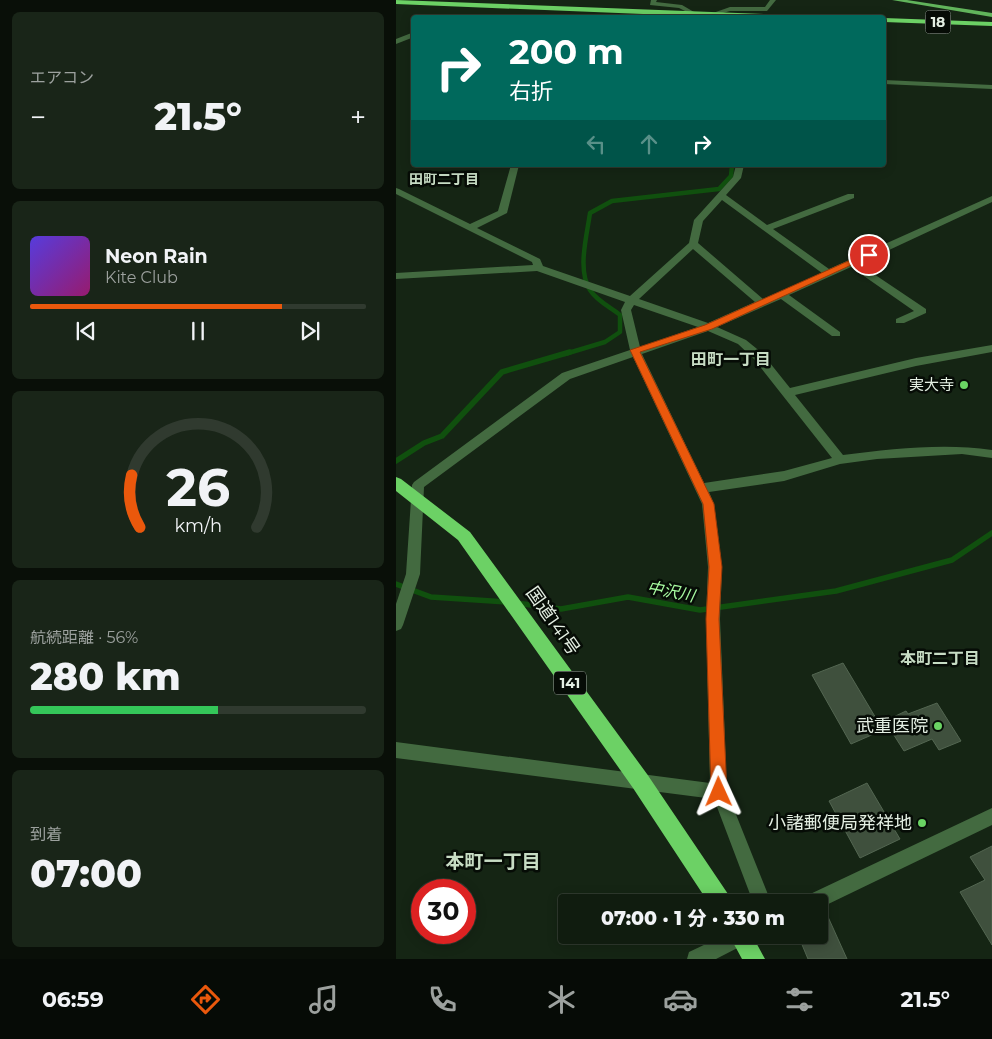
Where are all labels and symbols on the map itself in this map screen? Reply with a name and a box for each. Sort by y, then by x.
road number: 18 [926,11,950,34]
district label: 田町二丁目 [409,170,479,188]
pin [848,234,890,276]
district label: 田町一丁目 [691,350,771,369]
place label: 実大寺 [909,375,954,394]
marker: 実大寺 [958,379,970,391]
water label: 中沢川 [646,578,698,606]
street label: 国道141号 [521,583,585,659]
district label: 本町二丁目 [900,649,980,668]
road number: 141 [554,671,586,694]
place label: 武重医院 [856,715,928,737]
marker: 武重医院 [932,720,944,732]
position arrow [692,765,744,817]
place label: 小諸郵便局発祥地 [768,812,912,834]
marker: 小諸郵便局発祥地 [916,817,928,829]
district label: 本町一丁目 [445,850,541,873]
speed limit sign: 30 [411,879,476,944]

